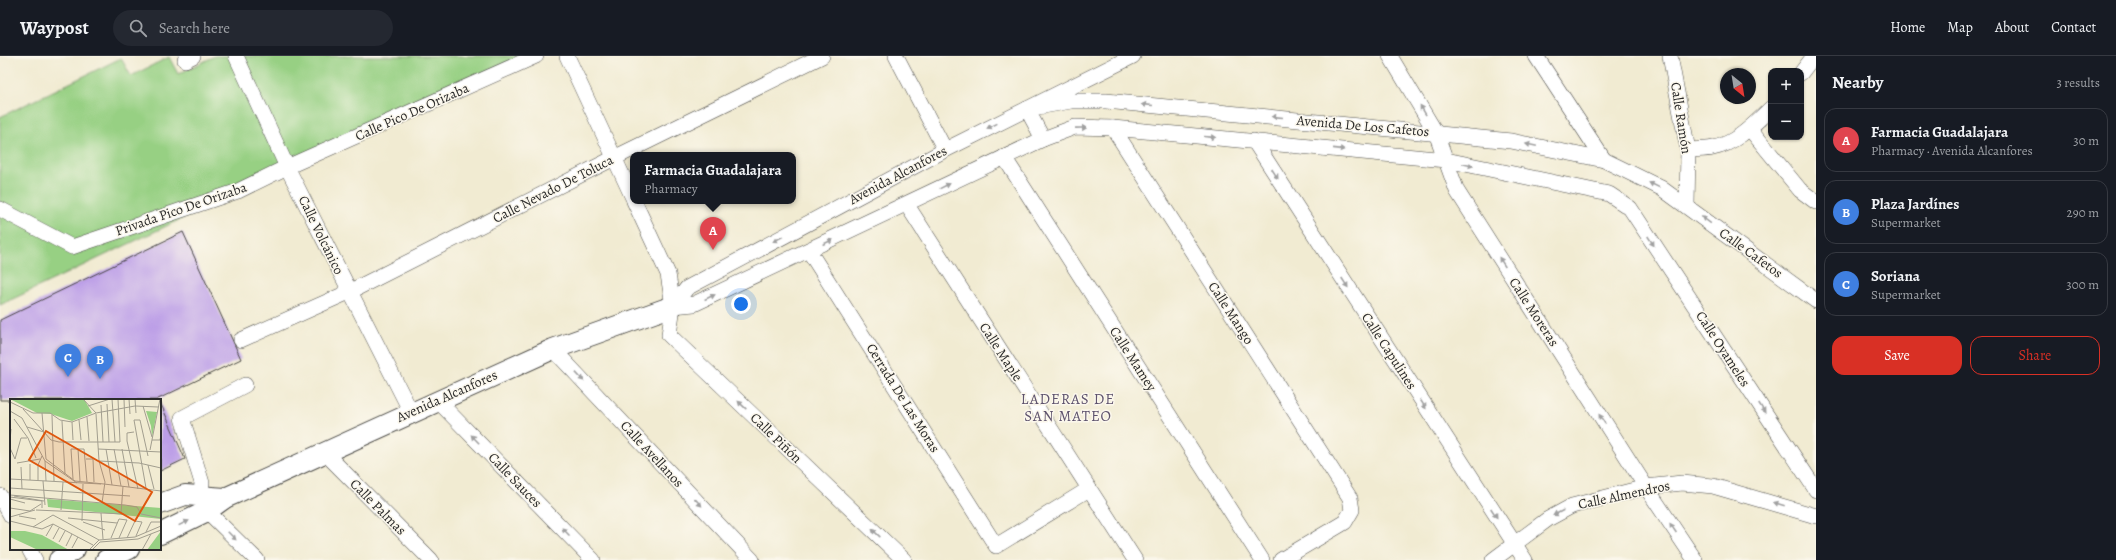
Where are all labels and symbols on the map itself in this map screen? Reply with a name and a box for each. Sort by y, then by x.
north arrow [1720,68,1756,104]
street label: Calle Pico De Orizaba [352,78,472,146]
street label: Calle Ramón [1666,81,1696,155]
one-way arrow [1141,102,1153,108]
one-way arrow [1419,104,1426,116]
street label: Avenida De Los Cafetos [1295,111,1430,141]
one-way arrow [1270,114,1283,121]
one-way arrow [986,123,997,130]
one-way arrow [1074,125,1087,131]
one-way arrow [1204,134,1216,140]
street label: Avenida Alcanfores [845,141,950,209]
one-way arrow [1525,141,1537,147]
one-way arrow [1333,146,1345,153]
street label: Calle Nevado De Toluca [489,150,617,228]
one-way arrow [1462,162,1475,168]
one-way arrow [1271,169,1279,179]
street label: Privada Pico De Orizaba [113,177,250,240]
one-way arrow [1648,182,1659,188]
one-way arrow [939,183,951,189]
street label: Calle Volcánico [294,192,348,278]
one-way arrow [1700,215,1711,224]
pin: A [700,217,726,250]
street label: Calle Cafetos [1715,223,1787,283]
one-way arrow [1648,235,1655,247]
one-way arrow [772,236,783,242]
one-way arrow [822,239,833,245]
one-way arrow [1498,257,1506,267]
street label: Calle Moreras [1505,274,1563,350]
one-way arrow [1342,277,1349,289]
street label: Calle Mango [1204,278,1258,348]
one-way arrow [704,294,716,300]
your location [731,294,751,314]
street label: Calle Oyameles [1691,307,1755,391]
street label: Calle Capulines [1357,309,1421,393]
street label: Calle Maple [975,319,1027,385]
street label: Calle Mamey [1105,323,1161,396]
street label: Cerrada De Las Moras [862,340,944,456]
pin: C [55,344,81,377]
pin: B [87,346,113,379]
street label: Avenida Alcanfores [393,365,500,427]
one-way arrow [575,372,584,382]
district label: LADERAS DE SAN MATEO [1021,389,1115,426]
one-way arrow [1420,398,1427,410]
inset map [10,399,161,550]
one-way arrow [737,400,747,409]
one-way arrow [1758,402,1766,413]
street label: Calle Piñón [746,409,806,468]
one-way arrow [1598,414,1606,424]
street label: Calle Avellanos [616,416,688,492]
one-way arrow [470,434,480,444]
street label: Calle Sauces [484,448,546,512]
street label: Calle Palmas [346,475,410,539]
street label: Calle Almendros [1576,476,1672,514]
one-way arrow [693,497,702,507]
one-way arrow [1772,501,1784,507]
one-way arrow [1490,508,1498,518]
one-way arrow [1552,510,1564,517]
one-way arrow [178,520,189,526]
one-way arrow [1669,522,1677,533]
one-way arrow [561,527,571,537]
one-way arrow [871,528,881,538]
one-way arrow [227,531,237,541]

